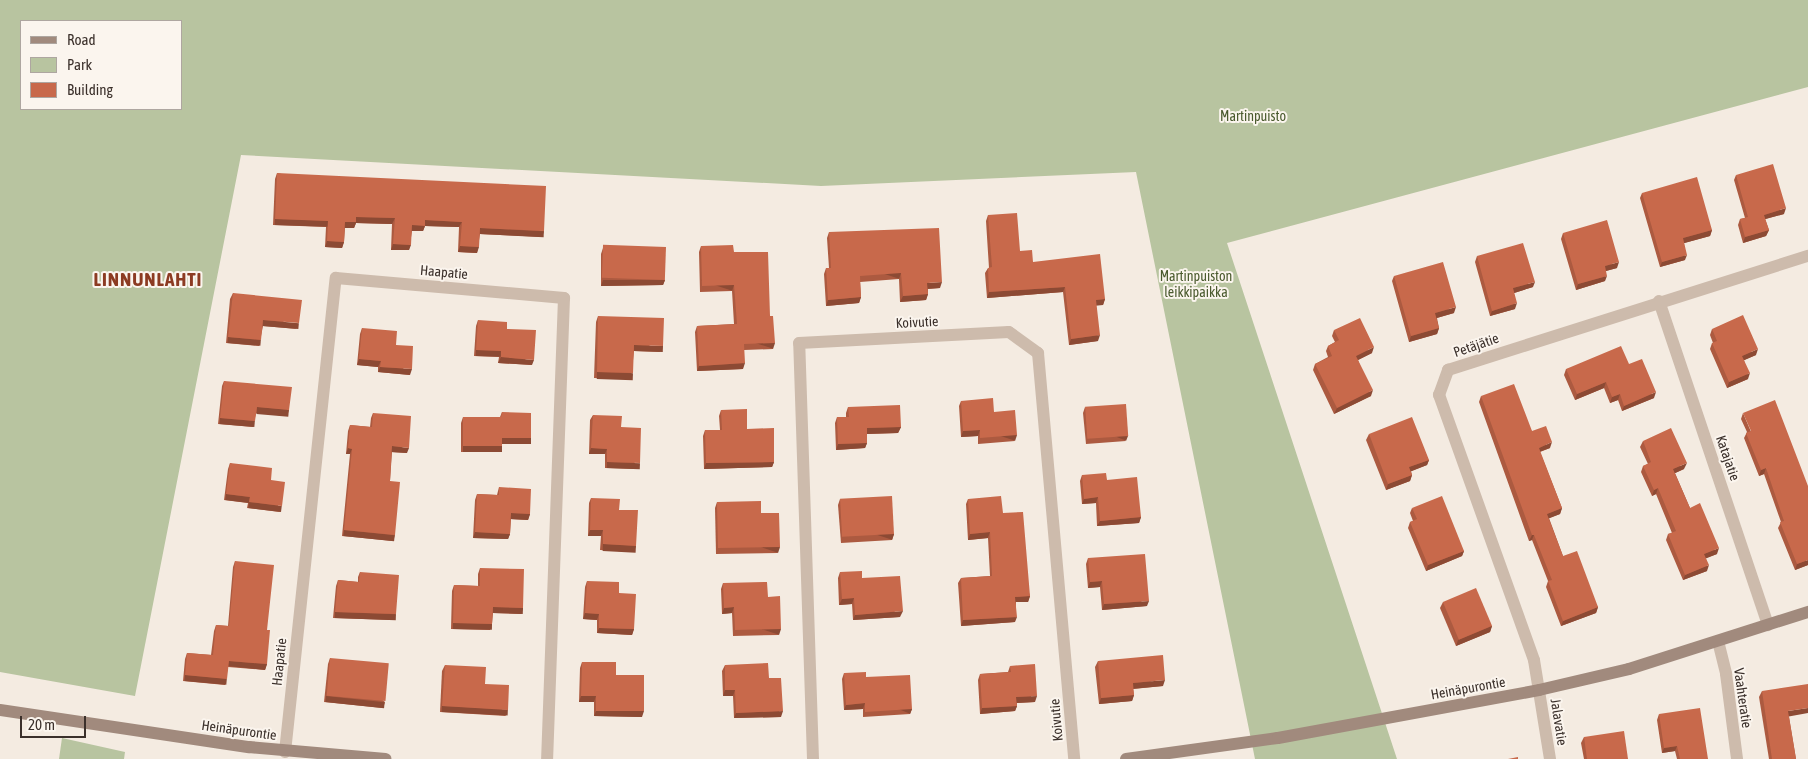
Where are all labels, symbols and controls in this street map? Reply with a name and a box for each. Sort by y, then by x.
legend [20,20,182,110]
text: Road [67,31,96,48]
text: Park [67,56,92,73]
text: Building [67,81,113,98]
park label: Martinpuisto [1220,108,1286,124]
street label: Haapatie [419,262,469,282]
park label: Martinpuiston leikkipaikka [1160,268,1232,300]
district label: LINNUNLAHTI [92,269,204,291]
street label: Koivutie [895,312,939,332]
street label: Petäjätie [1451,329,1501,361]
street label: Katajatie [1712,433,1744,483]
street label: Haapatie [268,637,290,687]
street label: Vaahteratie [1730,667,1756,729]
street label: Heinäpurontie [1429,673,1507,703]
street label: Jalavatie [1547,697,1571,747]
street label: Koivutie [1046,698,1066,742]
scale bar [22,706,89,738]
text: 20 m [28,716,55,733]
street label: Heinäpurontie [200,716,278,744]

